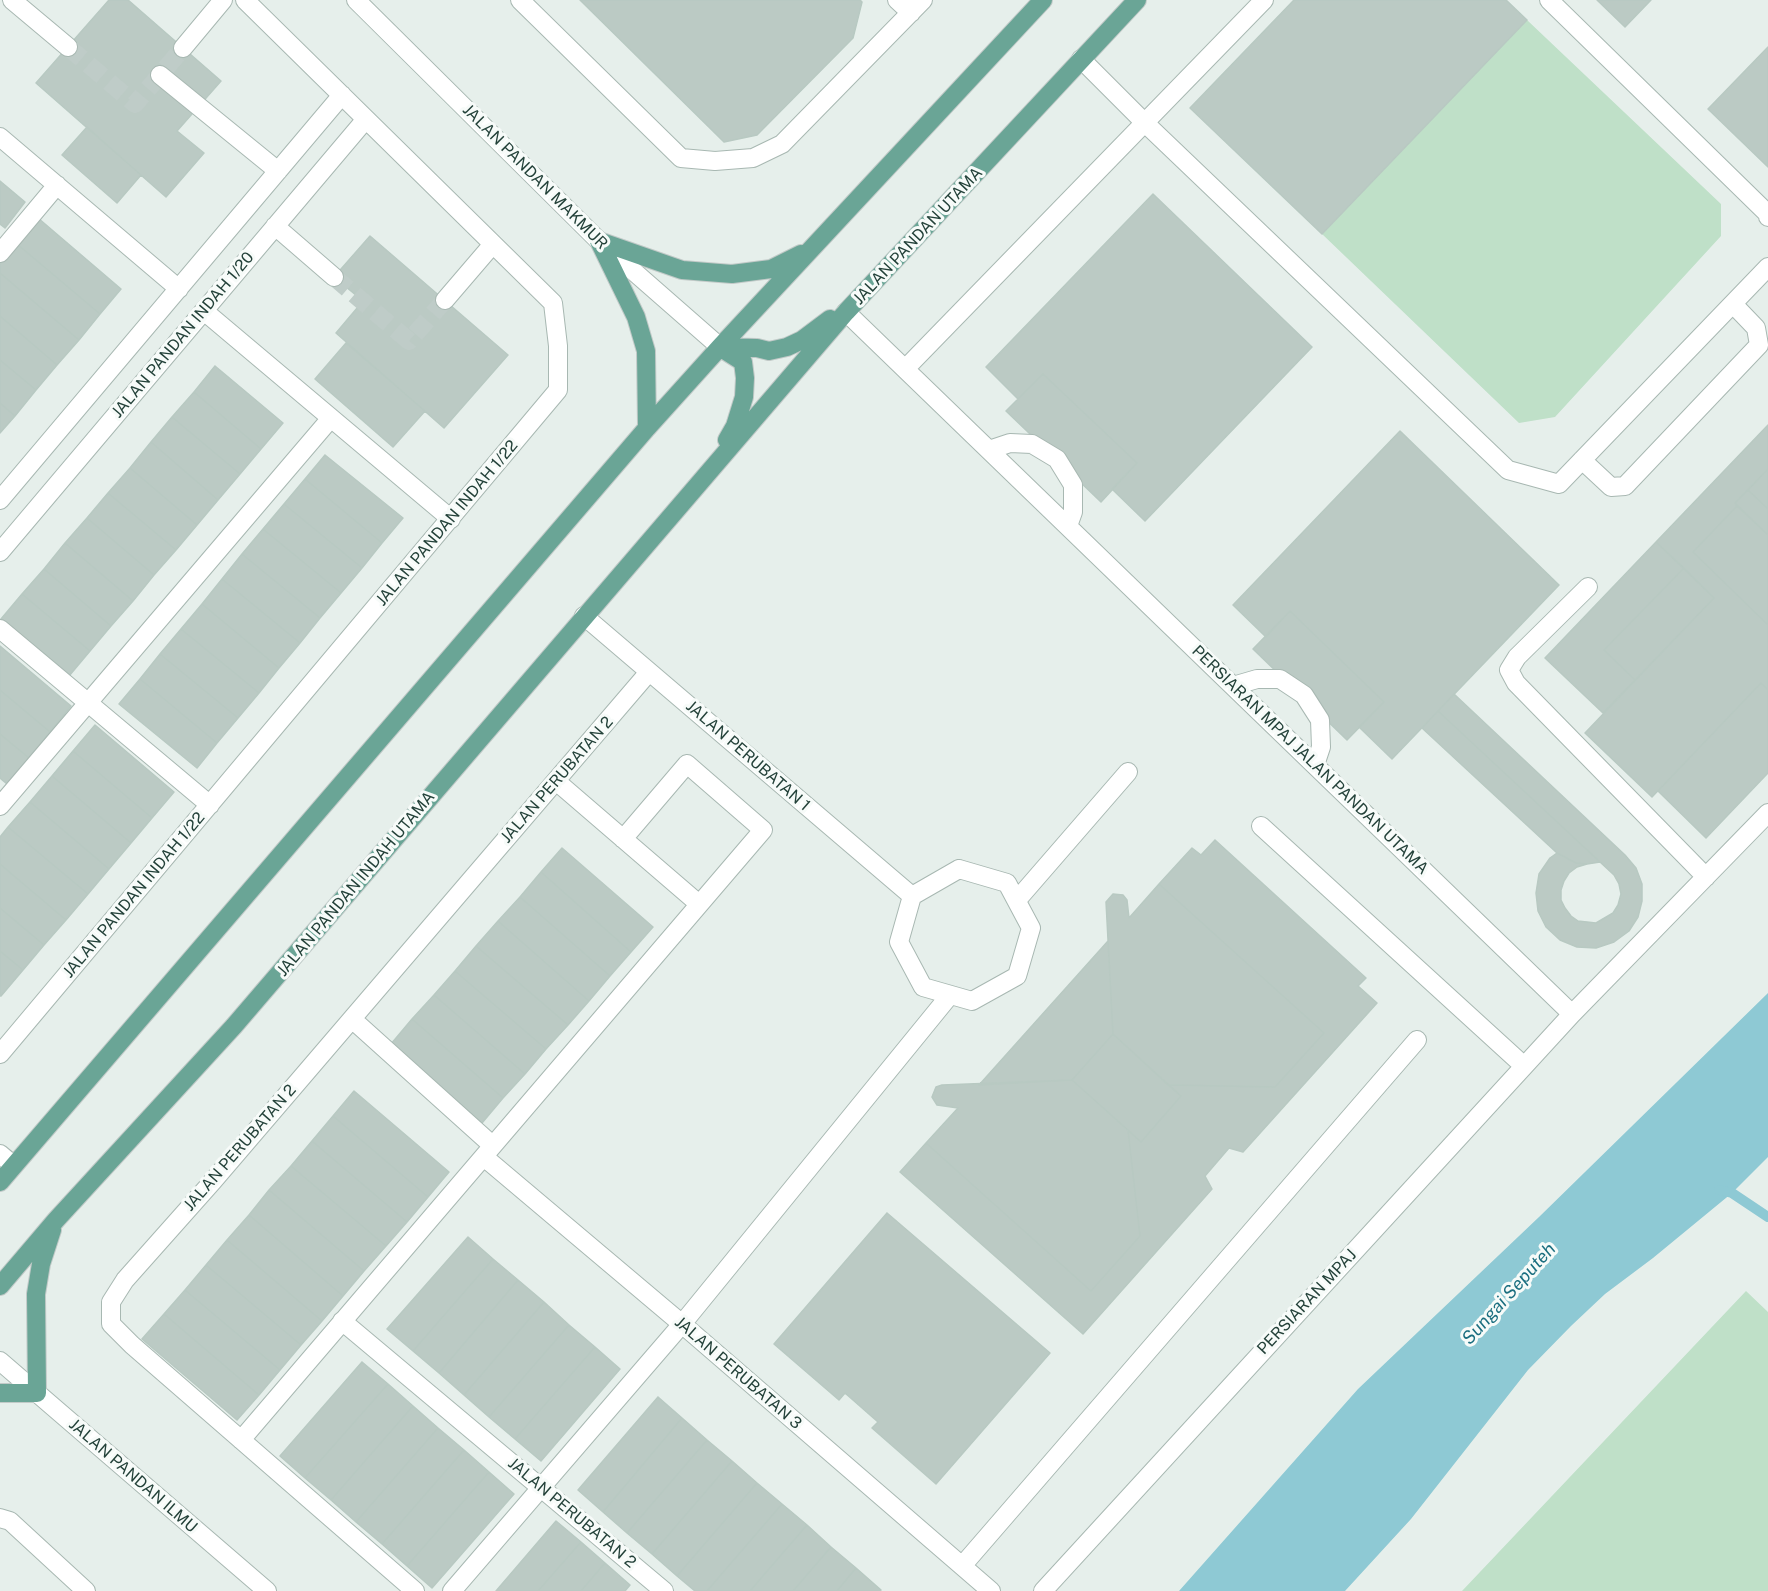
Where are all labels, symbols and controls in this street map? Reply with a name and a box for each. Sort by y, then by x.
street label: JALAN PANDAN MAKMUR [459,101,611,253]
street label: JALAN PANDAN UTAMA [849,163,987,309]
street label: JALAN PANDAN INDAH 1/20 [108,248,258,422]
street label: JALAN PANDAN INDAH 1/22 [372,436,522,610]
street label: PERSIARAN MPAJ JALAN PANDAN UTAMA [1188,642,1432,878]
street label: JALAN PERUBATAN 1 [682,697,814,815]
street label: JALAN PERUBATAN 2 [497,713,617,847]
street label: JALAN PANDAN INDAH UTAMA [273,788,439,980]
street label: JALAN PANDAN INDAH 1/22 [59,808,209,982]
street label: JALAN PERUBATAN 2 [180,1081,300,1215]
water label: Sungai Seputeh [1458,1239,1560,1349]
street label: PERSIARAN MPAJ [1253,1246,1361,1358]
street label: JALAN PERUBATAN 3 [671,1313,805,1433]
street label: JALAN PANDAN ILMU [65,1415,201,1537]
street label: JALAN PERUBATAN 2 [504,1454,640,1572]

